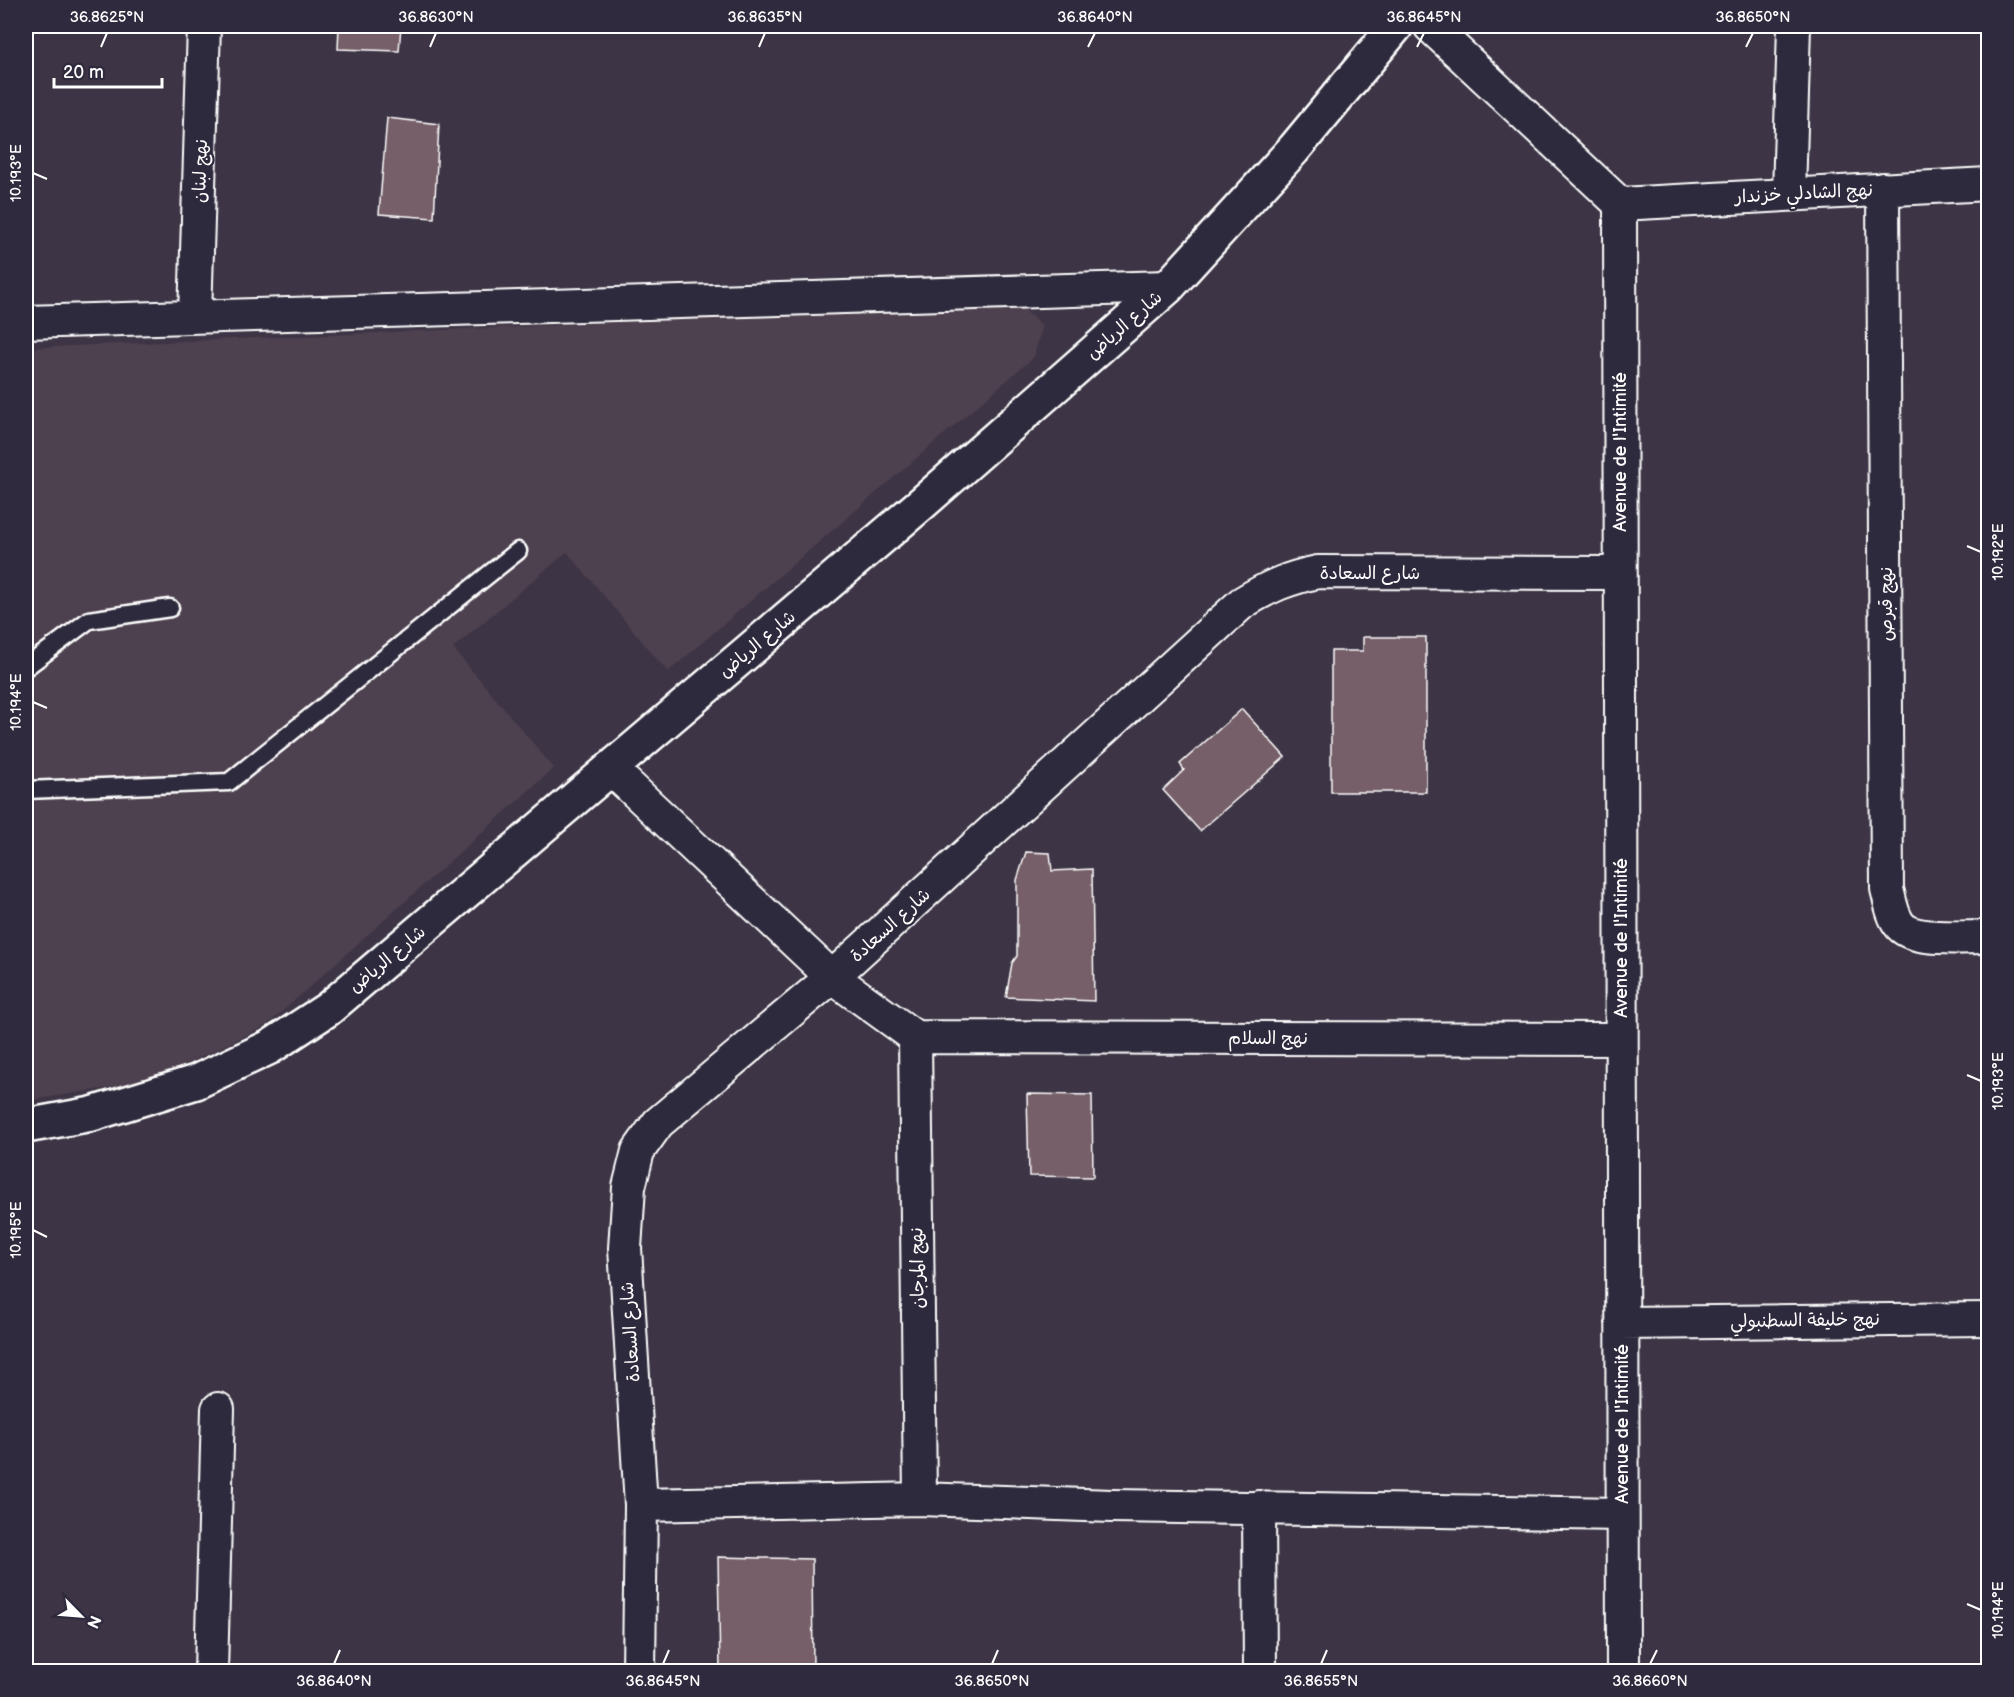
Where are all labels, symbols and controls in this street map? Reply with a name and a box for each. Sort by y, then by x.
text: 36.8625°N [70,8,144,27]
text: 36.8630°N [398,8,474,27]
text: 36.8635°N [727,8,803,27]
text: 36.8640°N [1057,8,1133,27]
text: 36.8645°N [1387,8,1461,27]
text: 36.8650°N [1716,8,1790,27]
scale bar [54,51,162,89]
text: 20 m [63,62,104,83]
street label: نهج لبنان [189,139,213,203]
text: 10.193°E [7,144,26,202]
street label: نهج الشادلي خزندار [1732,179,1874,213]
street label: شارع الرياض [1082,287,1167,365]
street label: Avenue de l'Intimité [1610,372,1631,532]
text: 10.192°E [1989,523,2008,581]
street label: شارع السعادة [1320,563,1420,585]
street label: نهج قبرص [1876,567,1898,641]
street label: شارع الرياض [715,606,800,683]
text: 10.194°E [7,673,26,731]
street label: Avenue de l'Intimité [1611,858,1632,1018]
street label: شارع السعادة [846,884,935,968]
street label: شارع الرياض [345,921,430,998]
street label: نهج السلام [1228,1028,1308,1052]
text: 10.193°E [1989,1052,2008,1110]
text: 10.195°E [7,1201,26,1259]
street label: نهج المرجان [906,1227,930,1309]
street label: شارع السعادة [617,1281,645,1383]
street label: نهج خليفة السطنبولي [1730,1309,1880,1337]
street label: Avenue de l'Intimité [1612,1344,1633,1504]
text: 10.194°E [1989,1581,2008,1639]
north arrow [51,1586,111,1646]
text: N [82,1612,104,1631]
text: 36.8640°N [296,1672,372,1691]
text: 36.8645°N [626,1672,700,1691]
text: 36.8650°N [955,1672,1029,1691]
text: 36.8655°N [1284,1672,1358,1691]
text: 36.8660°N [1612,1672,1688,1691]

